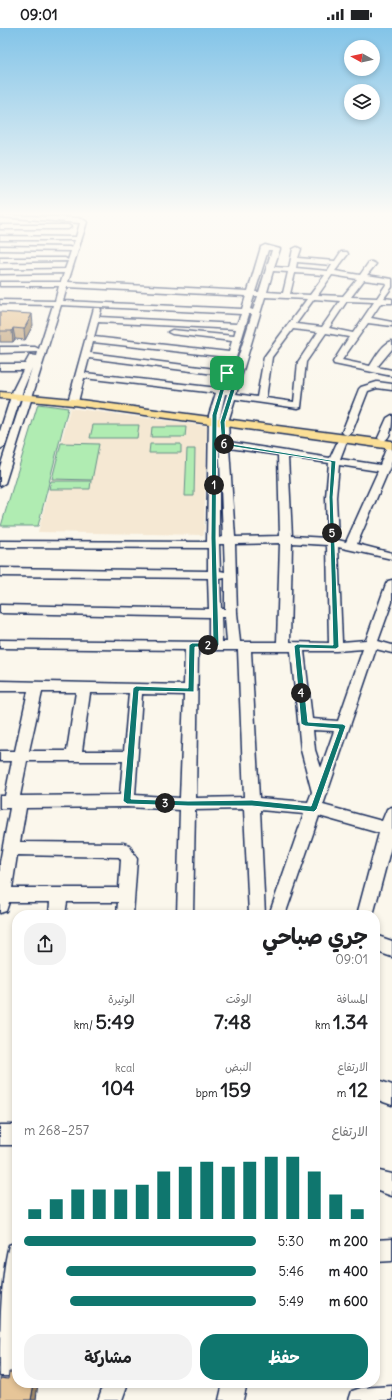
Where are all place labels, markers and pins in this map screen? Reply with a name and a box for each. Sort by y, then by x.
pin [210,356,244,390]
pin: 6 [214,434,234,454]
pin: 1 [204,475,224,495]
pin: 5 [322,523,342,543]
pin: 2 [198,635,218,655]
pin: 4 [291,683,311,703]
pin: 3 [155,793,175,813]

